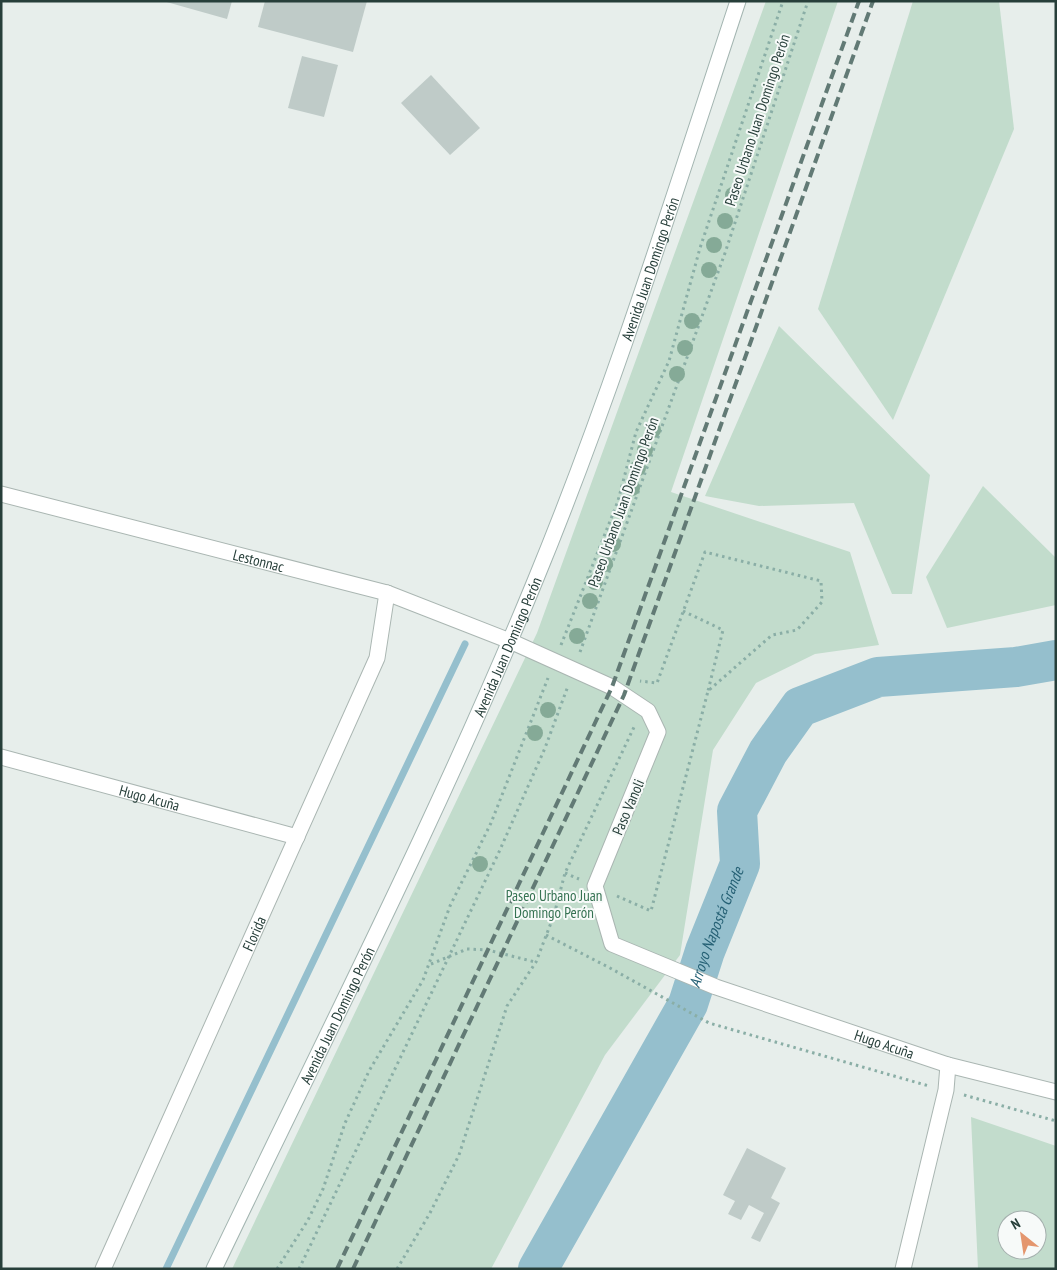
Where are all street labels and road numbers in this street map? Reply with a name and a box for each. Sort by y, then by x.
street label: Paseo Urbano Juan Domingo Perón [720,32,794,208]
street label: Avenida Juan Domingo Perón [617,195,683,343]
street label: Paseo Urbano Juan Domingo Perón [583,414,663,590]
street label: Lestonnac [231,544,287,576]
street label: Avenida Juan Domingo Perón [469,574,545,719]
street label: Paso Vanoli [608,776,648,838]
street label: Hugo Acuña [117,780,182,814]
street label: Florida [238,913,270,954]
street label: Avenida Juan Domingo Perón [296,944,378,1087]
street label: Hugo Acuña [852,1025,917,1062]

